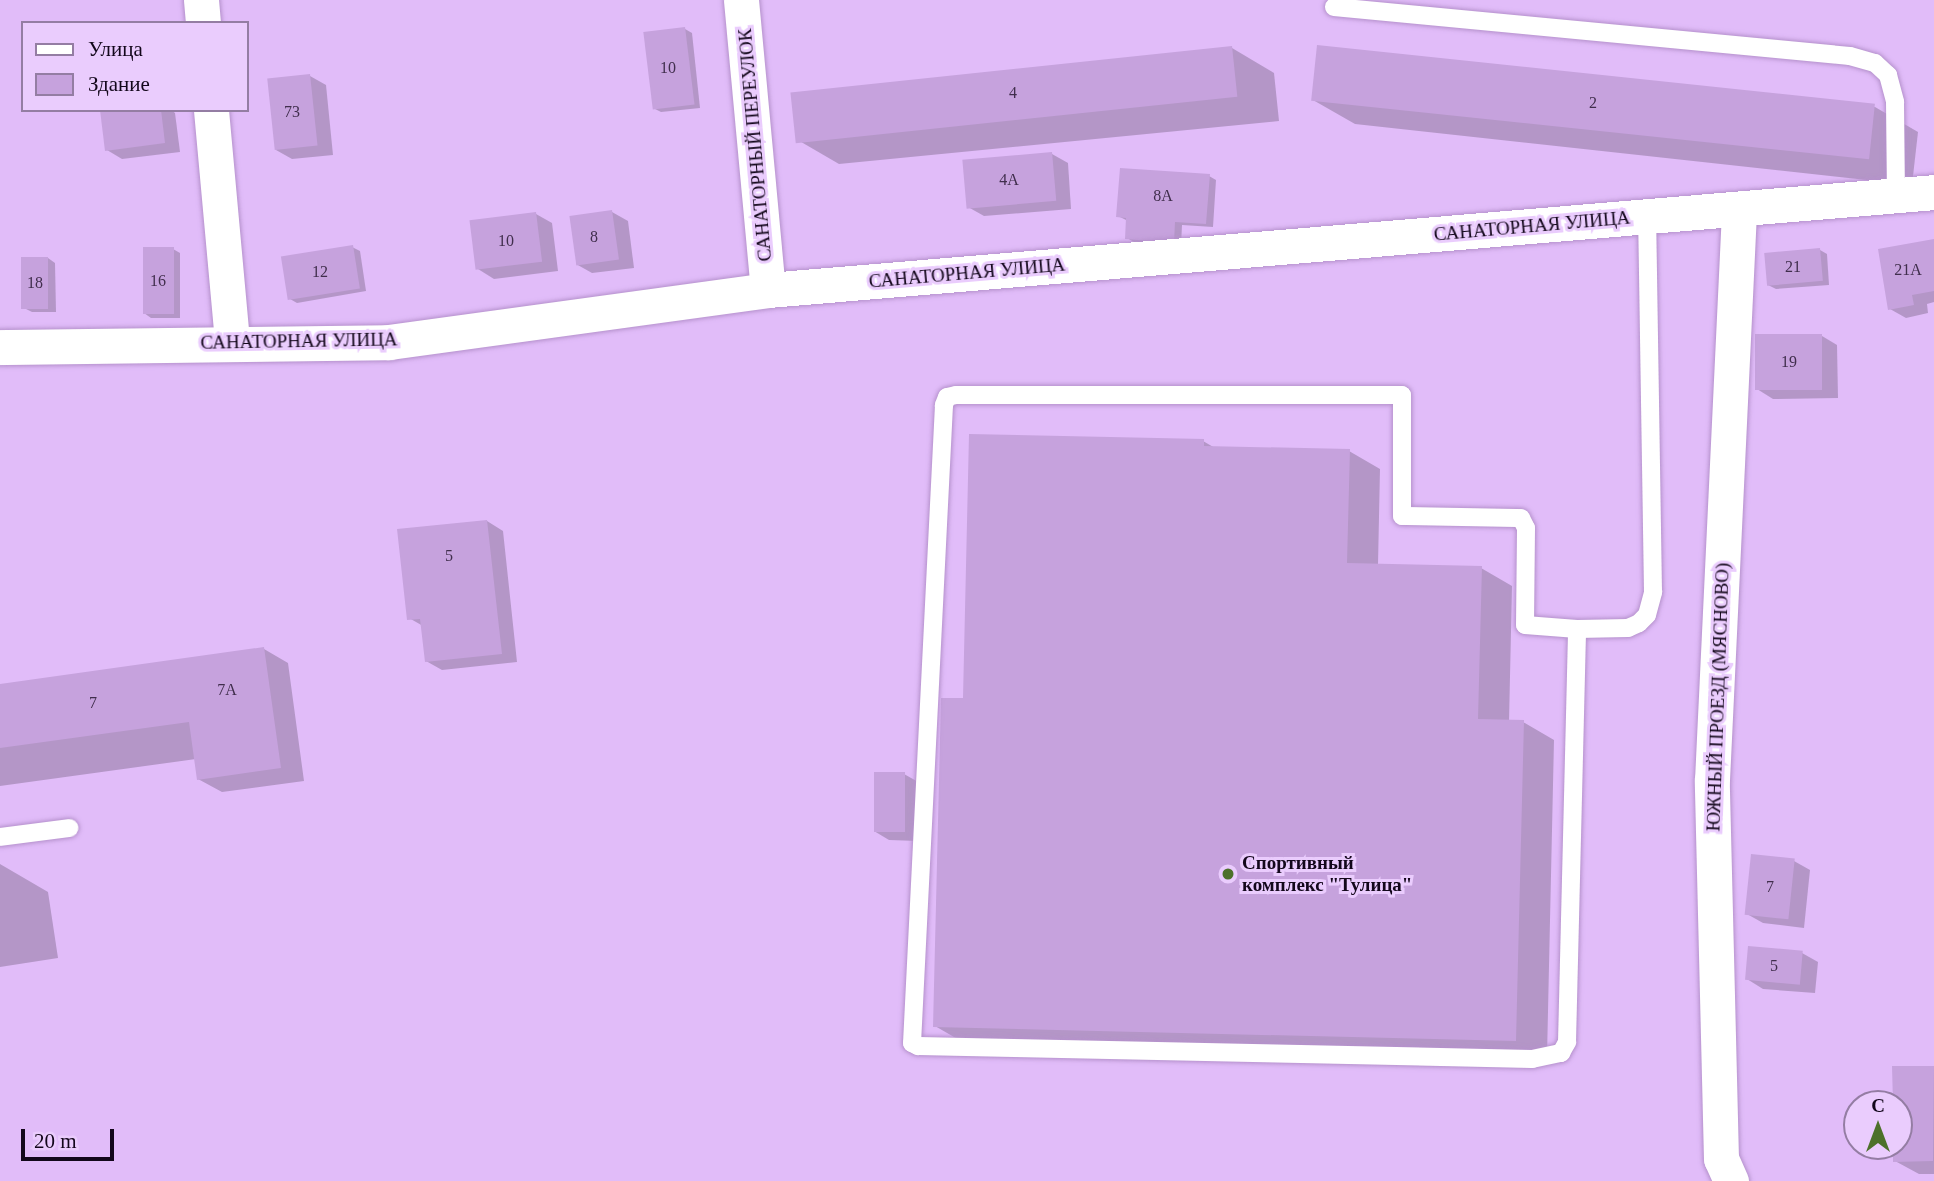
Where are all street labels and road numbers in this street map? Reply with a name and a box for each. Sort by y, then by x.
street label: САНАТОРНЫЙ ПЕРЕУЛОК [733,28,777,262]
street label: САНАТОРНАЯ УЛИЦА [1433,206,1631,246]
street label: САНАТОРНАЯ УЛИЦА [868,253,1066,293]
street label: САНАТОРНАЯ УЛИЦА [200,328,398,354]
street label: ЮЖНЫЙ ПРОЕЗД (МЯСНОВО) [1702,562,1734,832]

